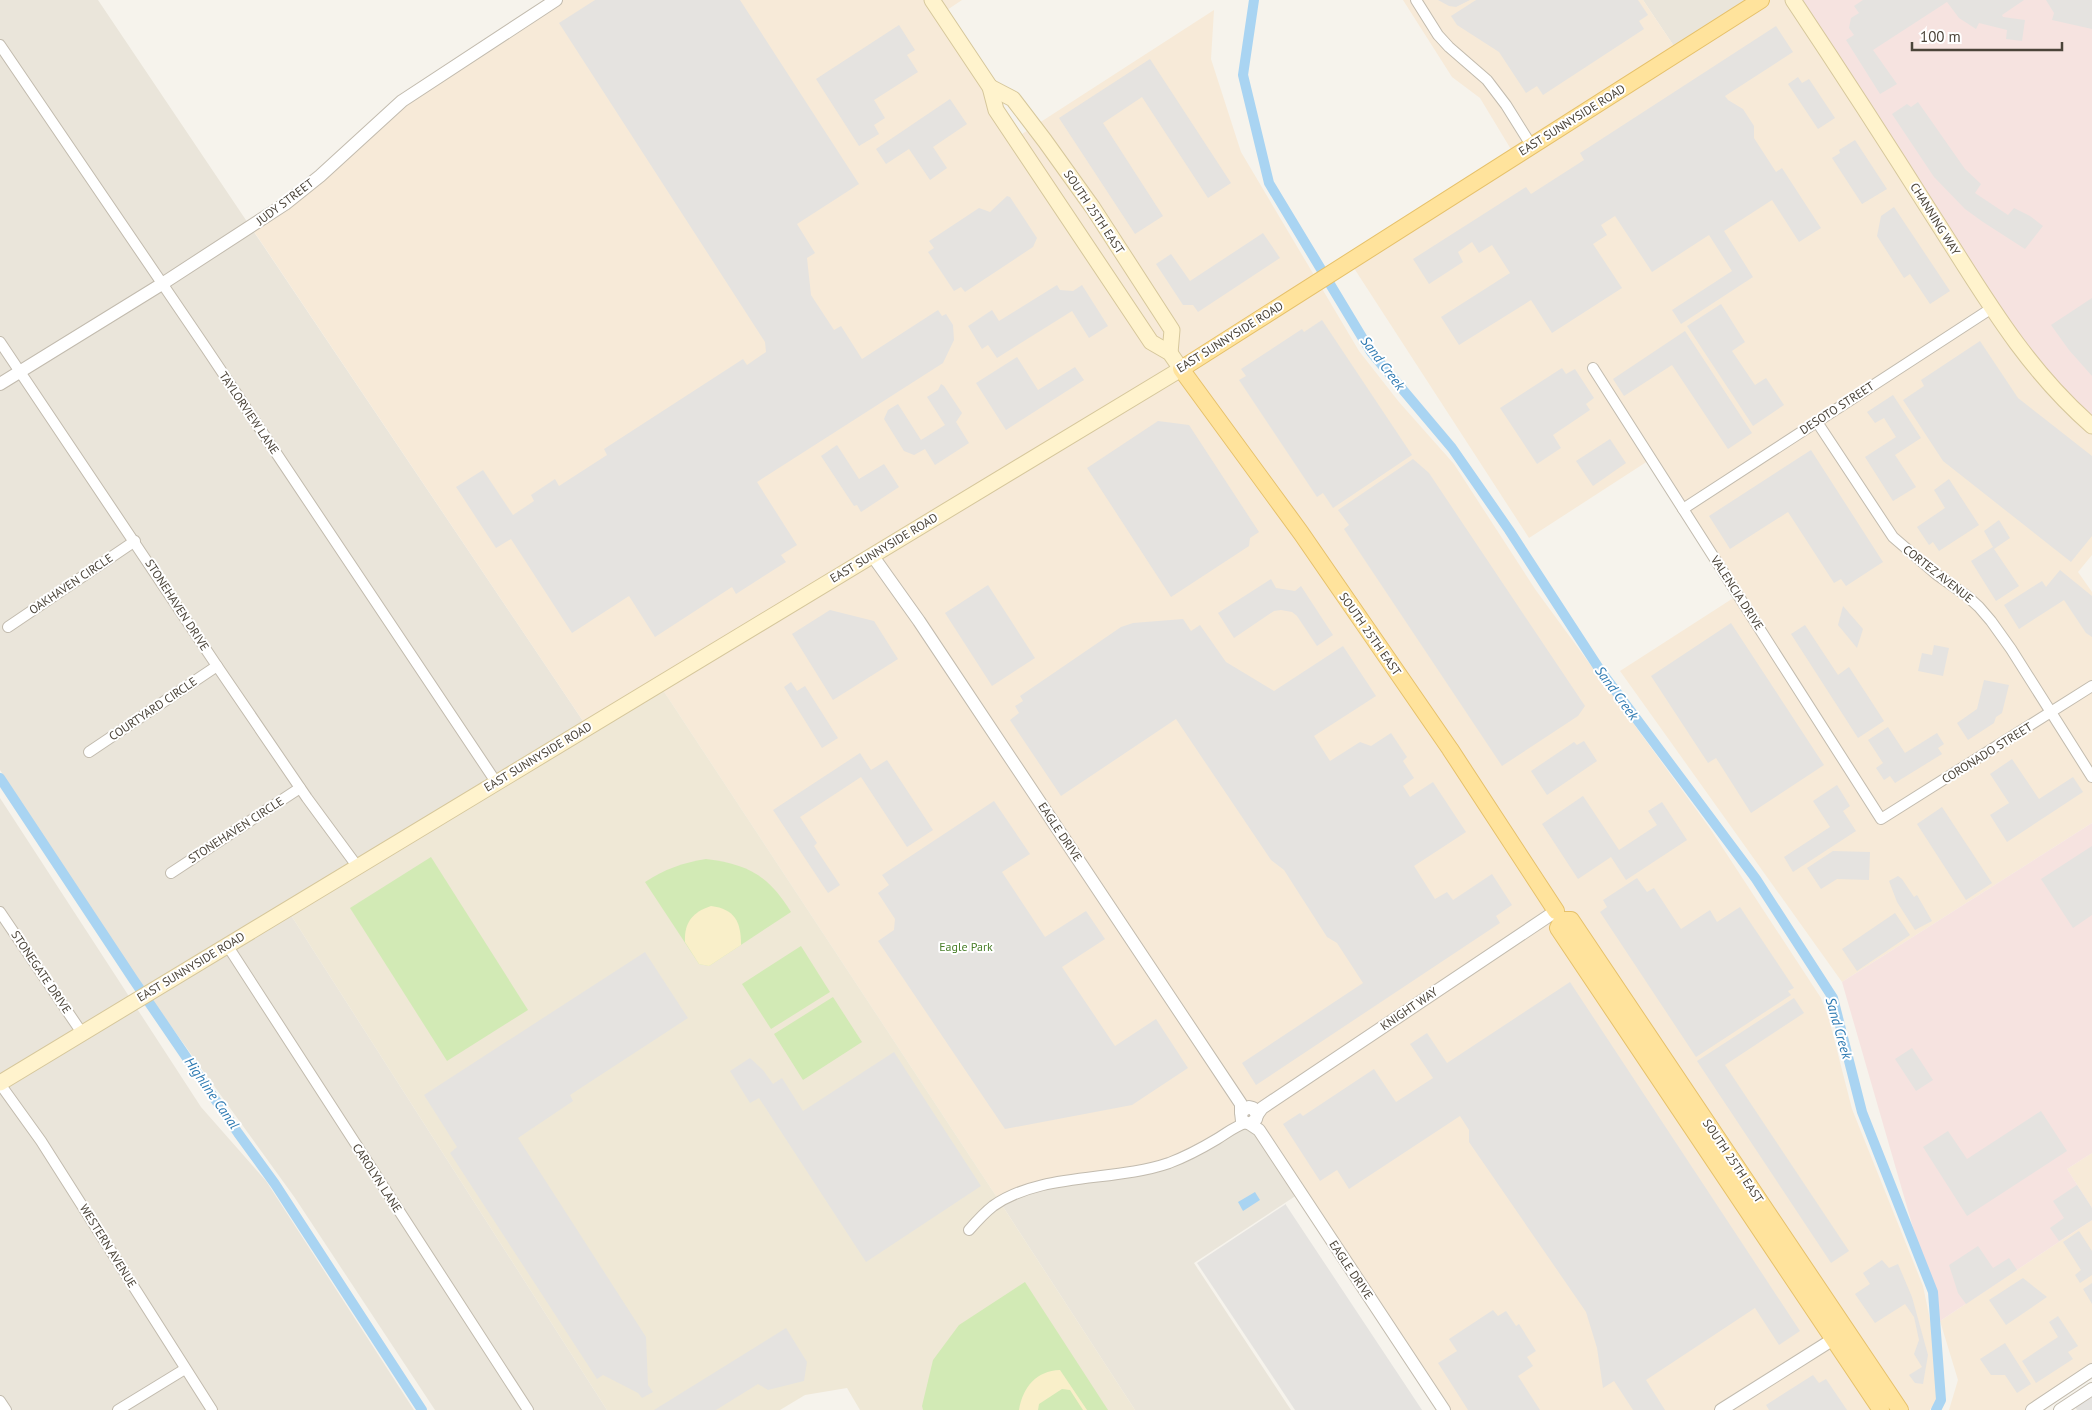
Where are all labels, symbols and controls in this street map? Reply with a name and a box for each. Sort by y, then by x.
scale bar [1912,20,2062,52]
text: 100 m [1920,27,1961,46]
street label: EAST SUNNYSIDE ROAD [1516,81,1628,159]
street label: SOUTH 25TH EAST [1061,167,1128,257]
street label: JUDY STREET [252,175,317,229]
street label: CHANNING WAY [1907,180,1964,258]
street label: EAST SUNNYSIDE ROAD [1174,298,1286,376]
water label: Sand Creek [1357,332,1410,394]
street label: TAYLORVIEW LANE [216,369,283,457]
street label: DESOTO STREET [1797,378,1877,437]
street label: EAST SUNNYSIDE ROAD [827,509,940,586]
street label: CORTEZ AVENUE [1900,541,1976,606]
street label: OAKHAVEN CIRCLE [26,550,115,617]
street label: VALENCIA DRIVE [1707,552,1767,633]
street label: STONEHAVEN DRIVE [142,556,213,653]
street label: SOUTH 25TH EAST [1336,589,1405,678]
water label: Sand Creek [1591,662,1643,724]
street label: COURTYARD CIRCLE [106,674,200,744]
street label: EAST SUNNYSIDE ROAD [481,718,594,795]
street label: CORONADO STREET [1939,719,2035,786]
street label: STONEHAVEN CIRCLE [185,793,286,866]
street label: EAGLE DRIVE [1035,799,1086,864]
street label: STONEGATE DRIVE [8,927,75,1016]
street label: EAST SUNNYSIDE ROAD [134,928,247,1005]
park label: Eagle Park [939,939,993,954]
street label: KNIGHT WAY [1377,984,1441,1033]
water label: Sand Creek [1822,995,1857,1061]
water label: Highline Canal [181,1054,244,1133]
street label: SOUTH 25TH EAST [1700,1116,1767,1206]
street label: CAROLYN LANE [350,1140,405,1215]
street label: WESTERN AVENUE [77,1201,140,1290]
street label: EAGLE DRIVE [1326,1237,1377,1302]

